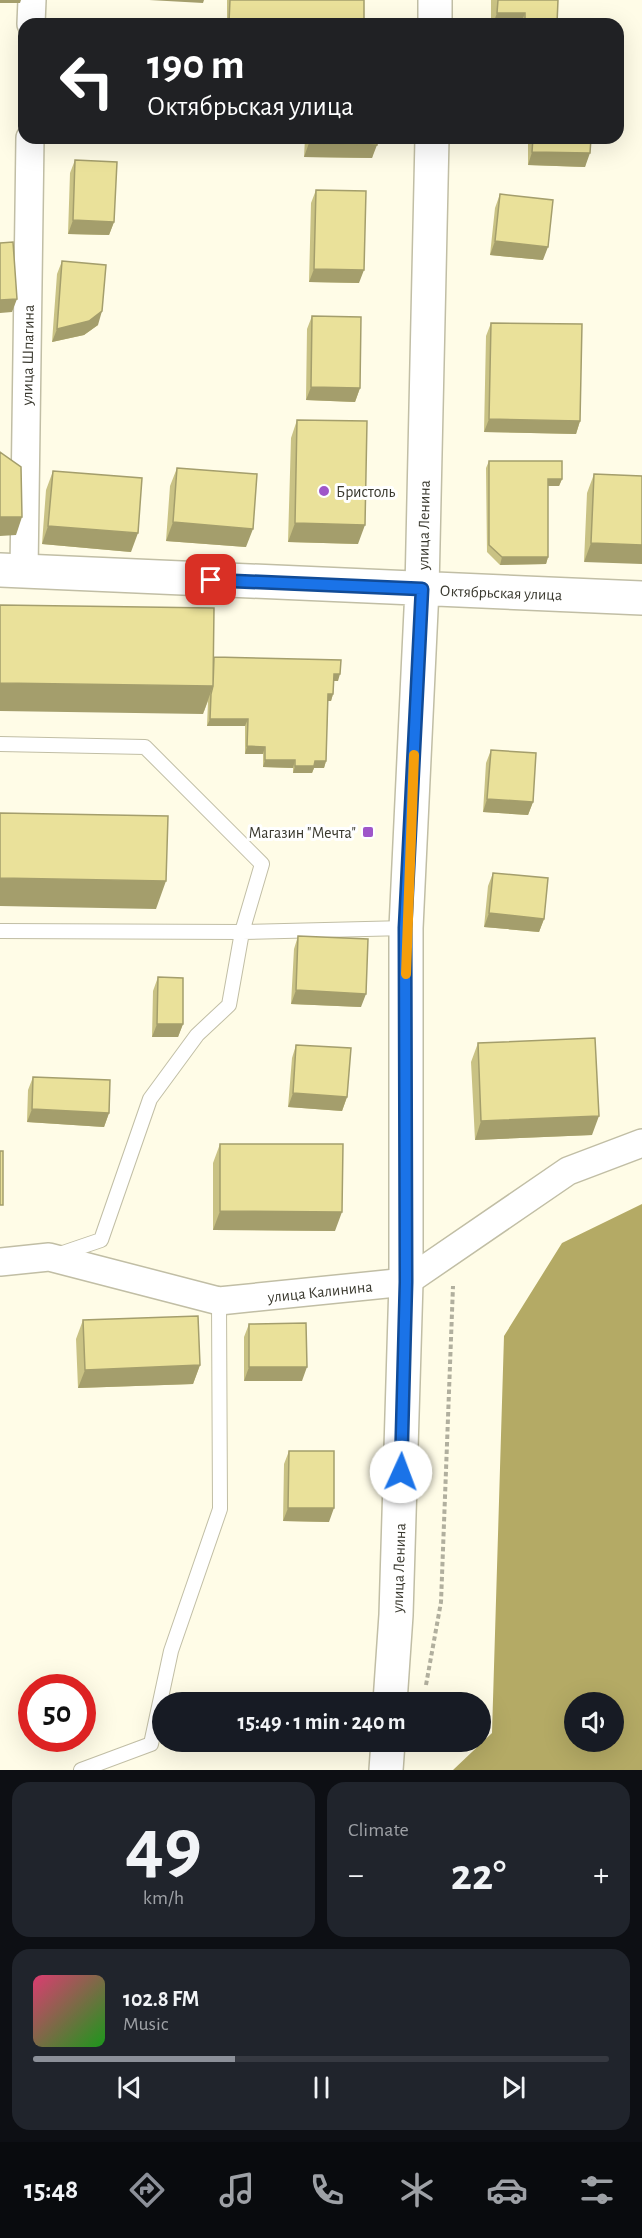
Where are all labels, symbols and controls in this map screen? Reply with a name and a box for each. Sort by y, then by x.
icon: left [48,42,126,120]
text: 190 m [147,44,245,86]
text: Октябрьская улица [147,93,354,120]
street label: улица Шпагина [19,305,38,407]
street label: улица Ленина [415,480,434,571]
marker: Бристоль [317,484,331,498]
place label: Бристоль [336,484,396,500]
pin [185,554,236,605]
icon: arrive [194,563,227,596]
street label: Октябрьская улица [439,583,562,604]
place label: Магазин "Мечта" [248,825,356,841]
marker: Магазин "Мечта" [361,825,375,839]
street label: улица Калинина [266,1279,373,1307]
position arrow [369,1440,433,1504]
street label: улица Ленина [389,1523,410,1614]
speed limit sign: 50 [18,1674,96,1752]
map controls [564,1692,624,1752]
button: sound [564,1692,624,1752]
text: 15:49 · 1 min · 240 m [238,1711,405,1733]
text: 49 [125,1808,202,1886]
text: Climate [348,1820,409,1840]
text: 22° [451,1853,506,1898]
text: − [348,1859,364,1892]
text: + [593,1859,609,1892]
text: km/h [143,1888,184,1908]
text: 102.8 FM [123,1988,199,2010]
text: Music [123,2014,169,2034]
icon: previous [113,2071,146,2104]
icon: pause [305,2071,338,2104]
icon: next [497,2071,530,2104]
icon: directions [126,2169,168,2211]
icon: music [216,2169,258,2211]
icon: phone [306,2169,348,2211]
icon: climate [396,2169,438,2211]
icon: car [486,2169,528,2211]
icon: filters [576,2169,618,2211]
text: 15:48 [24,2176,78,2203]

